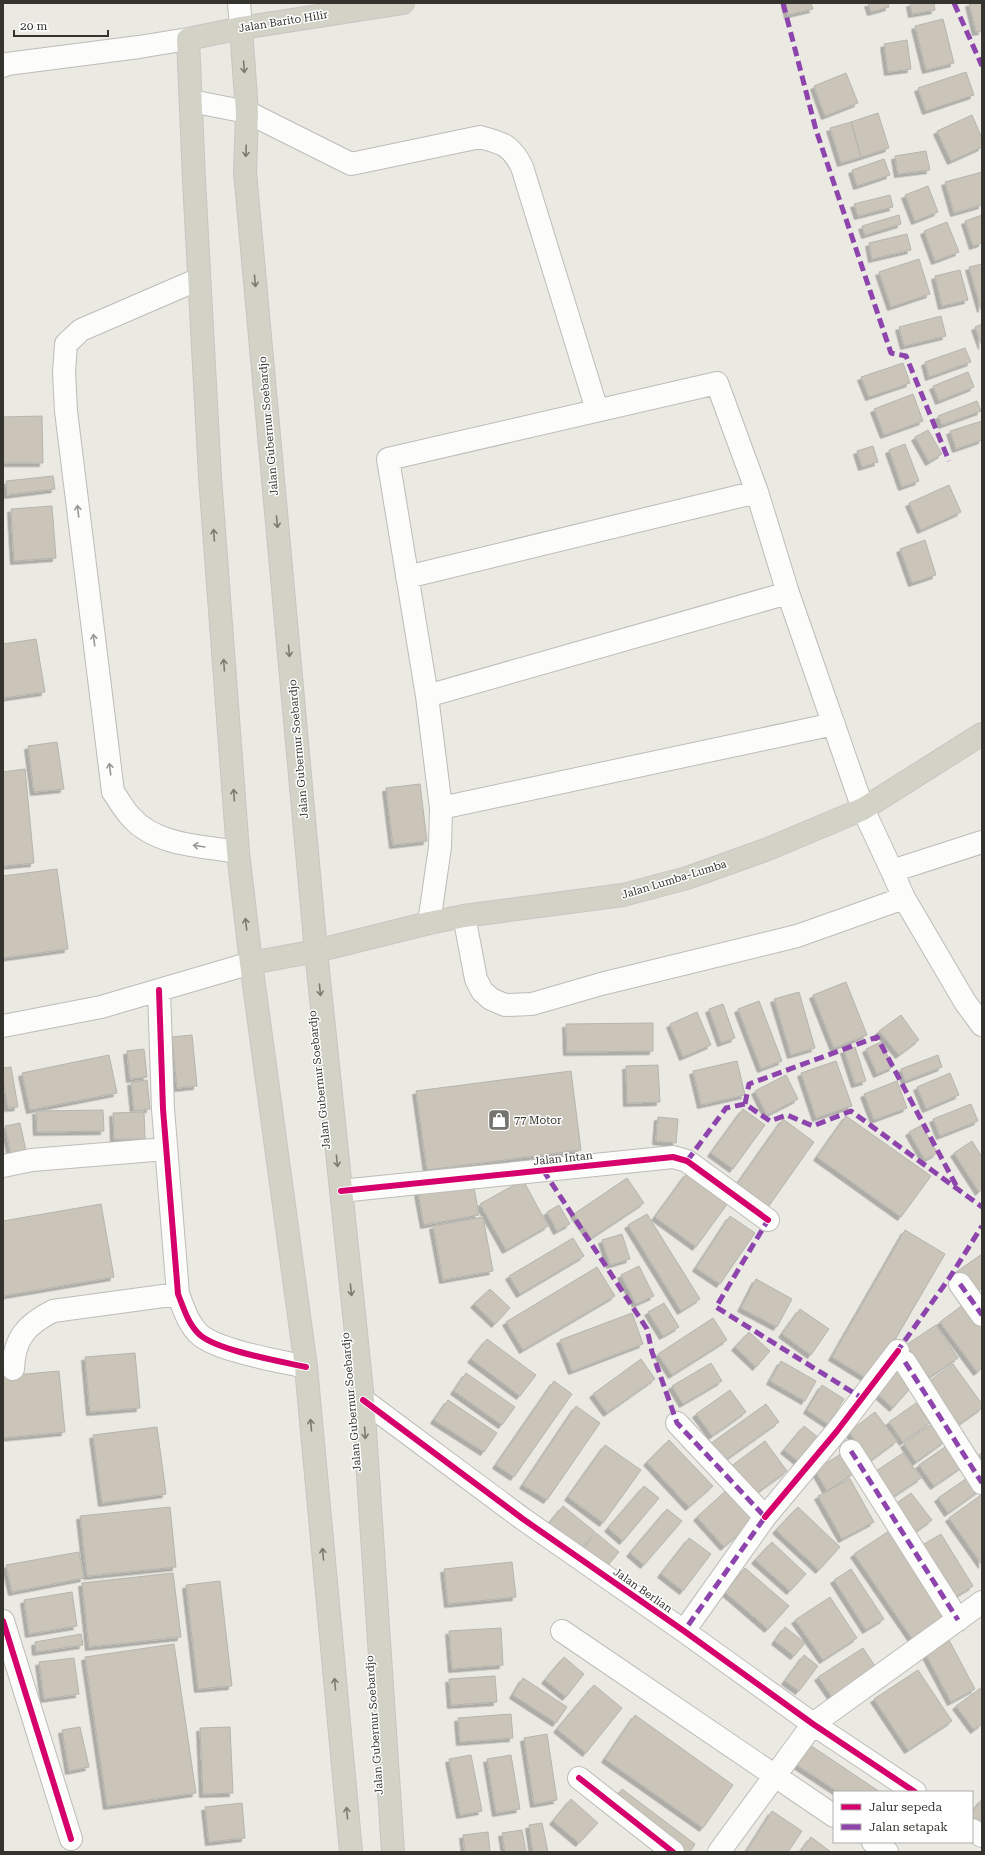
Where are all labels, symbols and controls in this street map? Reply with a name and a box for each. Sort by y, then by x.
street label: Jalan Barito Hilir [238,8,329,35]
scale bar [14,12,108,38]
text: 20 m [20,19,47,33]
one-way arrow [240,60,247,73]
one-way arrow [242,144,249,157]
one-way arrow [251,274,258,287]
street label: Jalan Gubernur Soebardjo [256,356,281,496]
one-way arrow [75,505,82,518]
one-way arrow [273,515,280,528]
one-way arrow [211,529,218,542]
one-way arrow [90,634,98,647]
one-way arrow [285,644,292,657]
one-way arrow [221,659,228,672]
street label: Jalan Gubernur Soebardjo [286,679,311,819]
one-way arrow [106,763,114,776]
one-way arrow [230,789,237,802]
one-way arrow [193,842,206,850]
street label: Jalan Lumba-Lumba [620,857,728,902]
one-way arrow [243,918,250,931]
one-way arrow [316,983,324,996]
street label: Jalan Gubernur Soebardjo [306,1010,333,1150]
shop icon: 77 Motor [486,1107,512,1133]
place label: 77 Motor [514,1114,562,1127]
street label: Jalan Intan [533,1149,593,1168]
one-way arrow [334,1154,341,1167]
one-way arrow [347,1283,355,1296]
street label: Jalan Gubernur Soebardjo [339,1332,364,1472]
one-way arrow [307,1419,315,1432]
one-way arrow [362,1426,369,1439]
one-way arrow [319,1548,327,1561]
street label: Jalan Berlian [611,1565,675,1616]
street label: Jalan Gubernur Soebardjo [363,1655,386,1795]
one-way arrow [331,1678,339,1691]
legend [833,1791,973,1843]
text: Jalur sepeda [869,1800,943,1814]
one-way arrow [343,1807,351,1820]
text: Jalan setapak [869,1820,948,1834]

